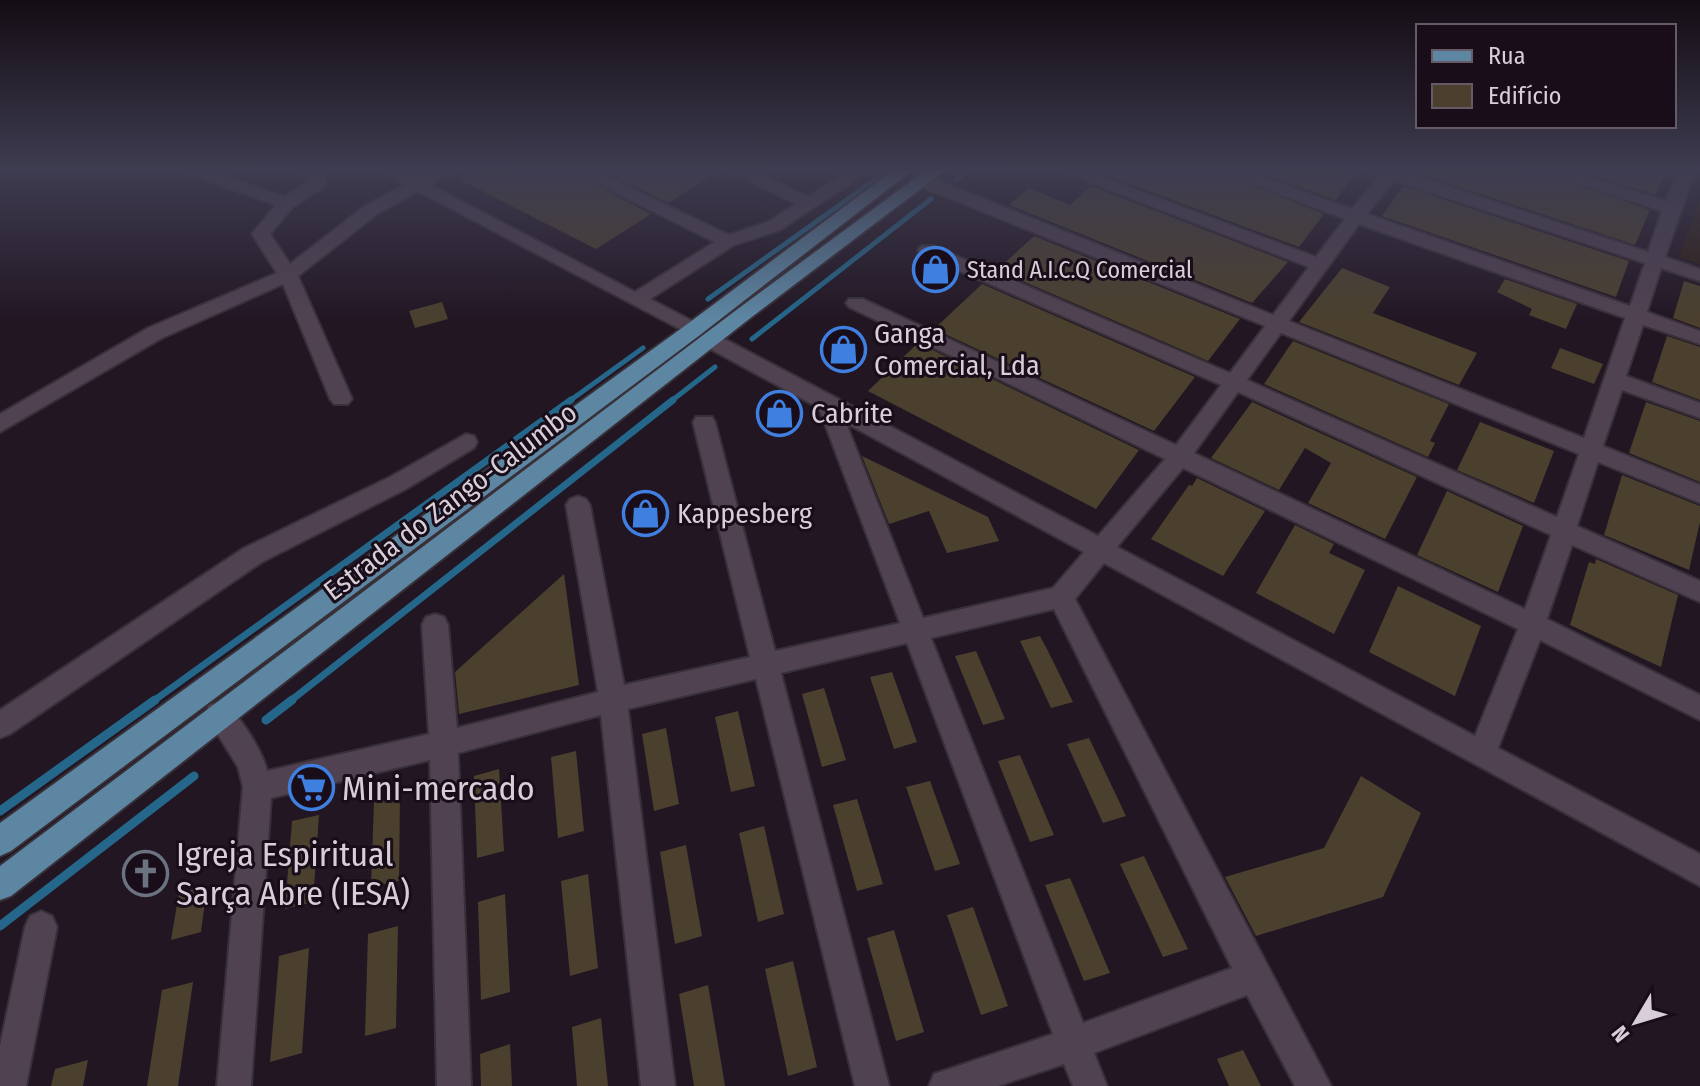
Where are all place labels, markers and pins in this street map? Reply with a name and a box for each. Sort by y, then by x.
shop icon: Stand A.I.C.Q Comercial [912,246,960,294]
place label: Stand A.I.C.Q Comercial [967,256,1192,284]
place label: Ganga Comercial, Lda [874,317,1040,382]
shop icon: Ganga Comercial, Lda [819,325,867,373]
shop icon: Cabrite [756,389,804,437]
place label: Cabrite [811,397,893,430]
shop icon: Kappesberg [622,489,670,537]
place label: Kappesberg [677,497,813,530]
supermarket icon: Mini-mercado [287,764,335,812]
place label: Mini-mercado [342,768,535,809]
place label: Igreja Espiritual Sarça Abre (IESA) [176,834,410,914]
church icon: Igreja Espiritual Sarça Abre (IESA) [121,850,169,898]

